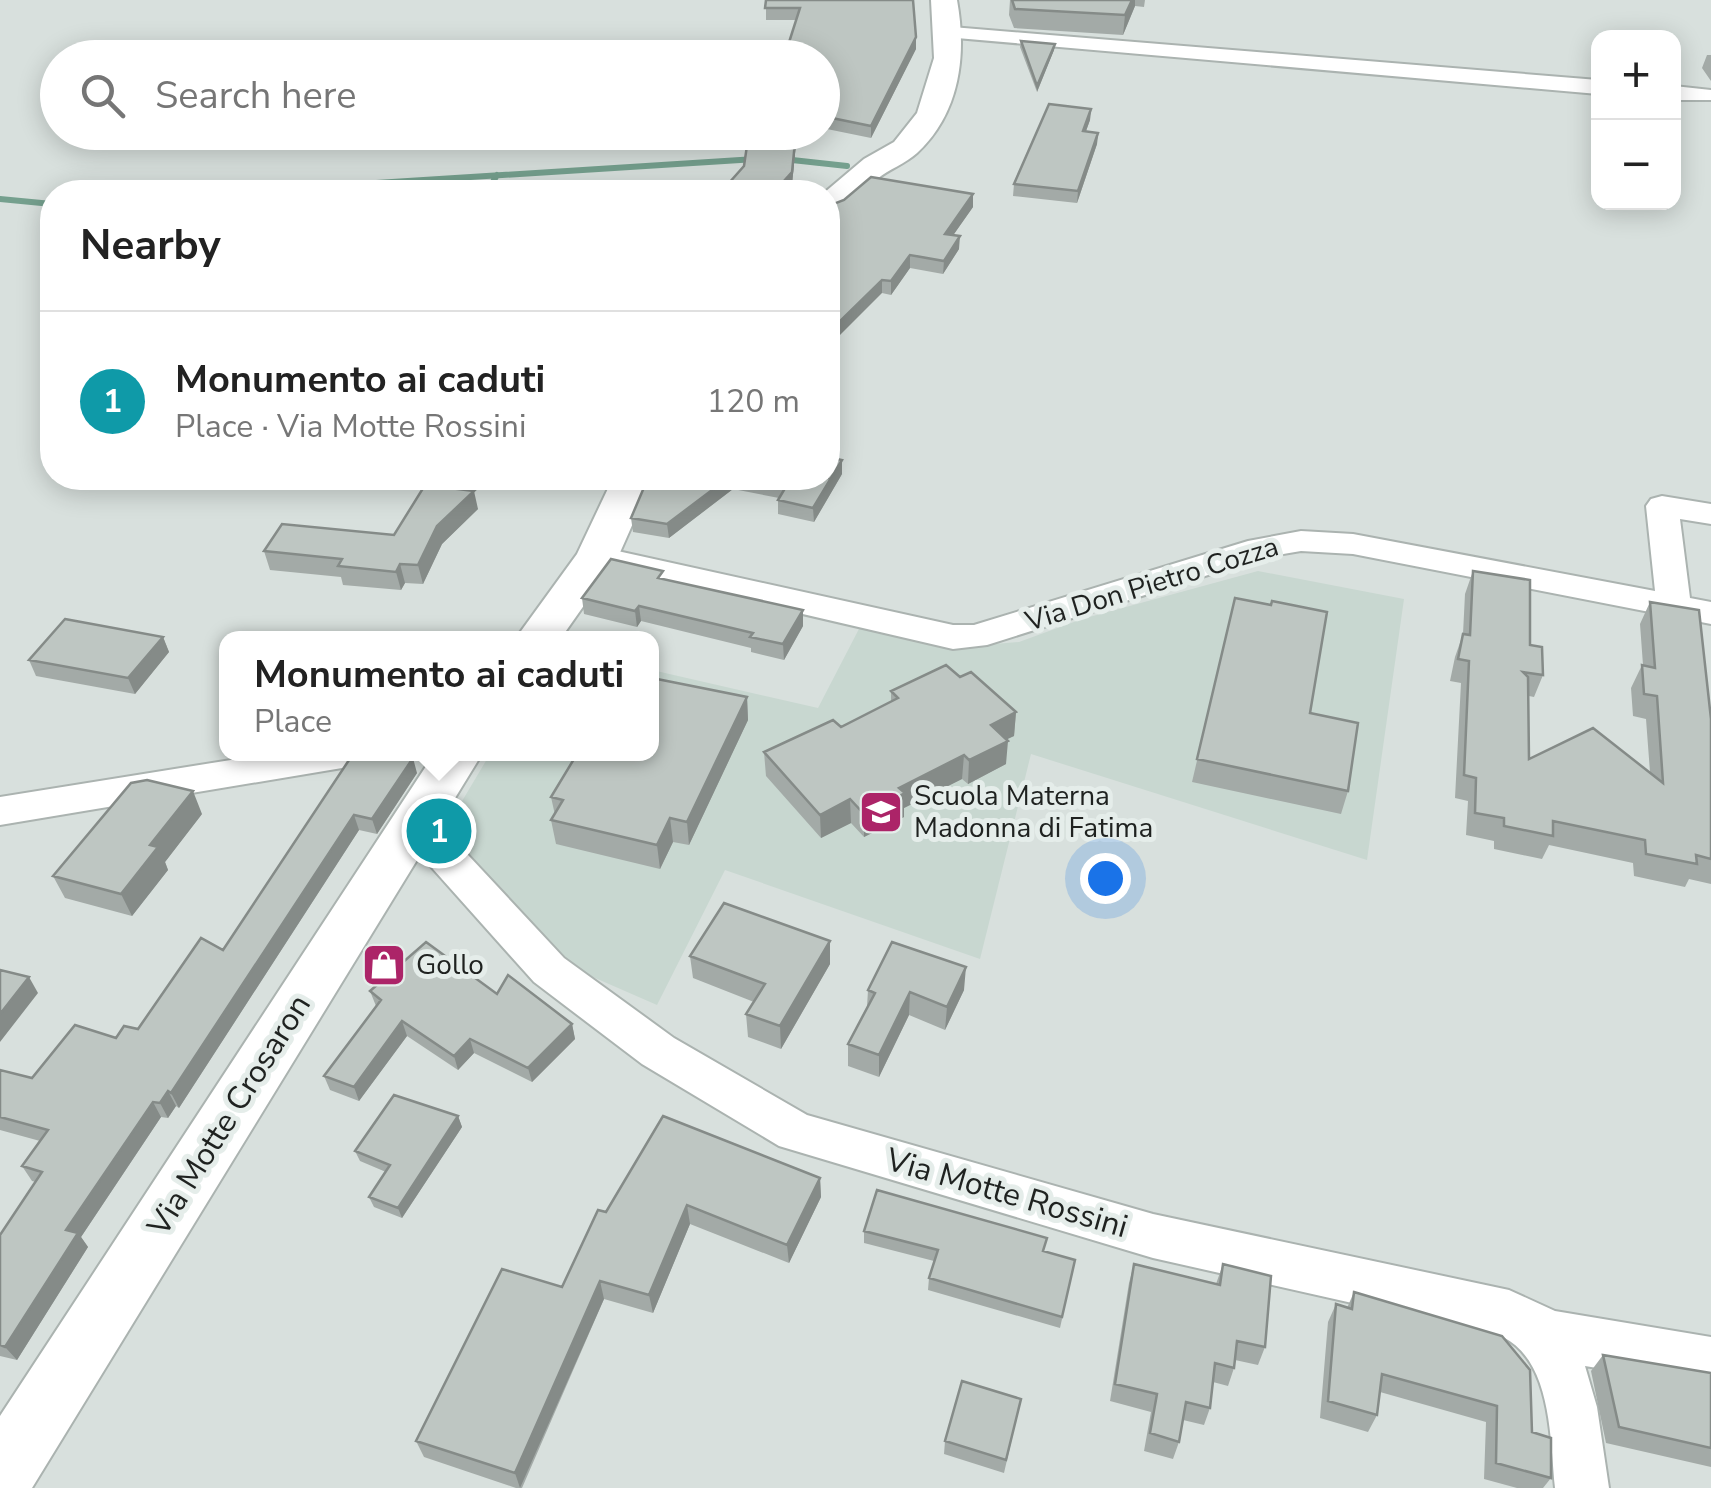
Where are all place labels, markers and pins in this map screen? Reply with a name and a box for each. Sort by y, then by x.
place label: Scuola Materna Madonna di Fatima [914,777,1153,847]
school or university icon: Scuola Materna Madonna di Fatima [858,789,904,835]
pin: 1 [406,794,472,868]
shop icon: Gollo [361,942,407,988]
place label: Gollo [416,946,484,984]

